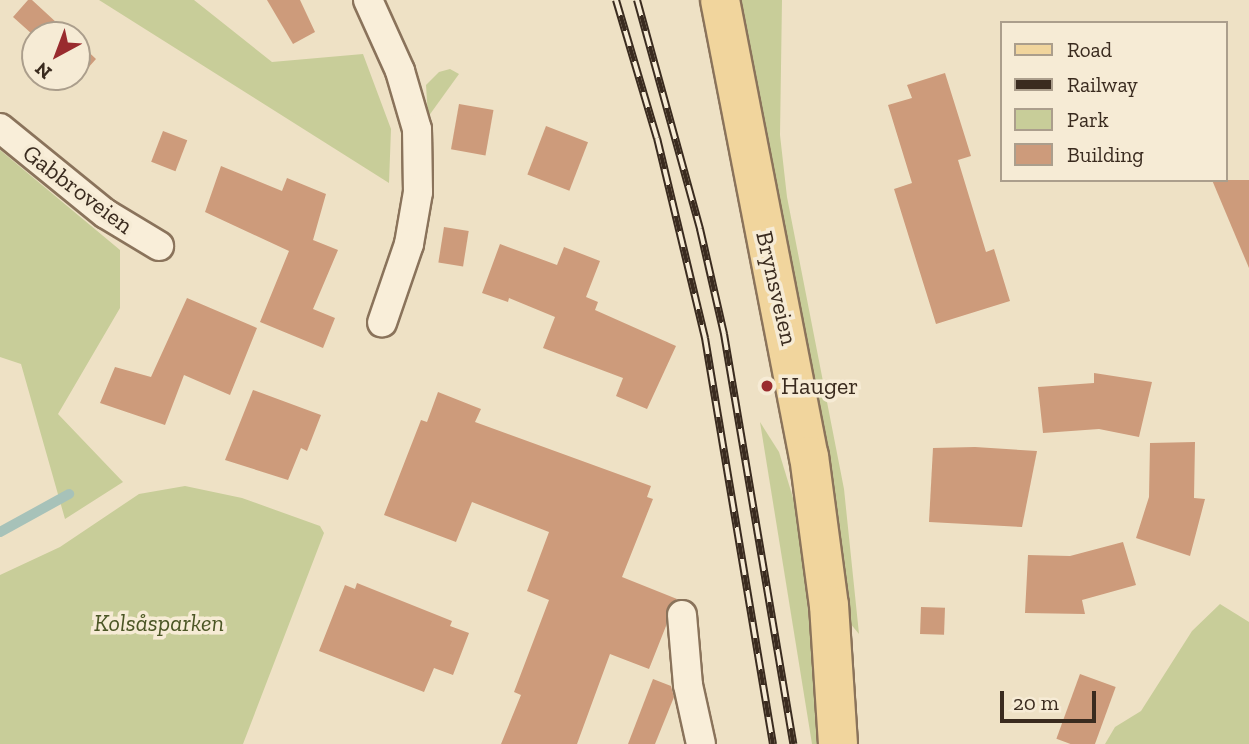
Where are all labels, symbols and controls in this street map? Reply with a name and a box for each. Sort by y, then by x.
north arrow [21,21,91,91]
legend [1000,21,1228,182]
text: Road [1067,37,1112,62]
text: N [30,57,56,84]
text: Railway [1067,72,1138,97]
text: Park [1067,107,1109,132]
street label: Gabbroveien [17,138,139,240]
text: Building [1067,142,1144,167]
street label: Brynsveien [750,228,804,348]
place label: Hauger [781,372,858,400]
marker: Hauger [759,378,775,394]
park label: Kolsåsparken [94,609,224,637]
scale bar [1004,678,1100,722]
text: 20 m [1013,690,1059,715]

